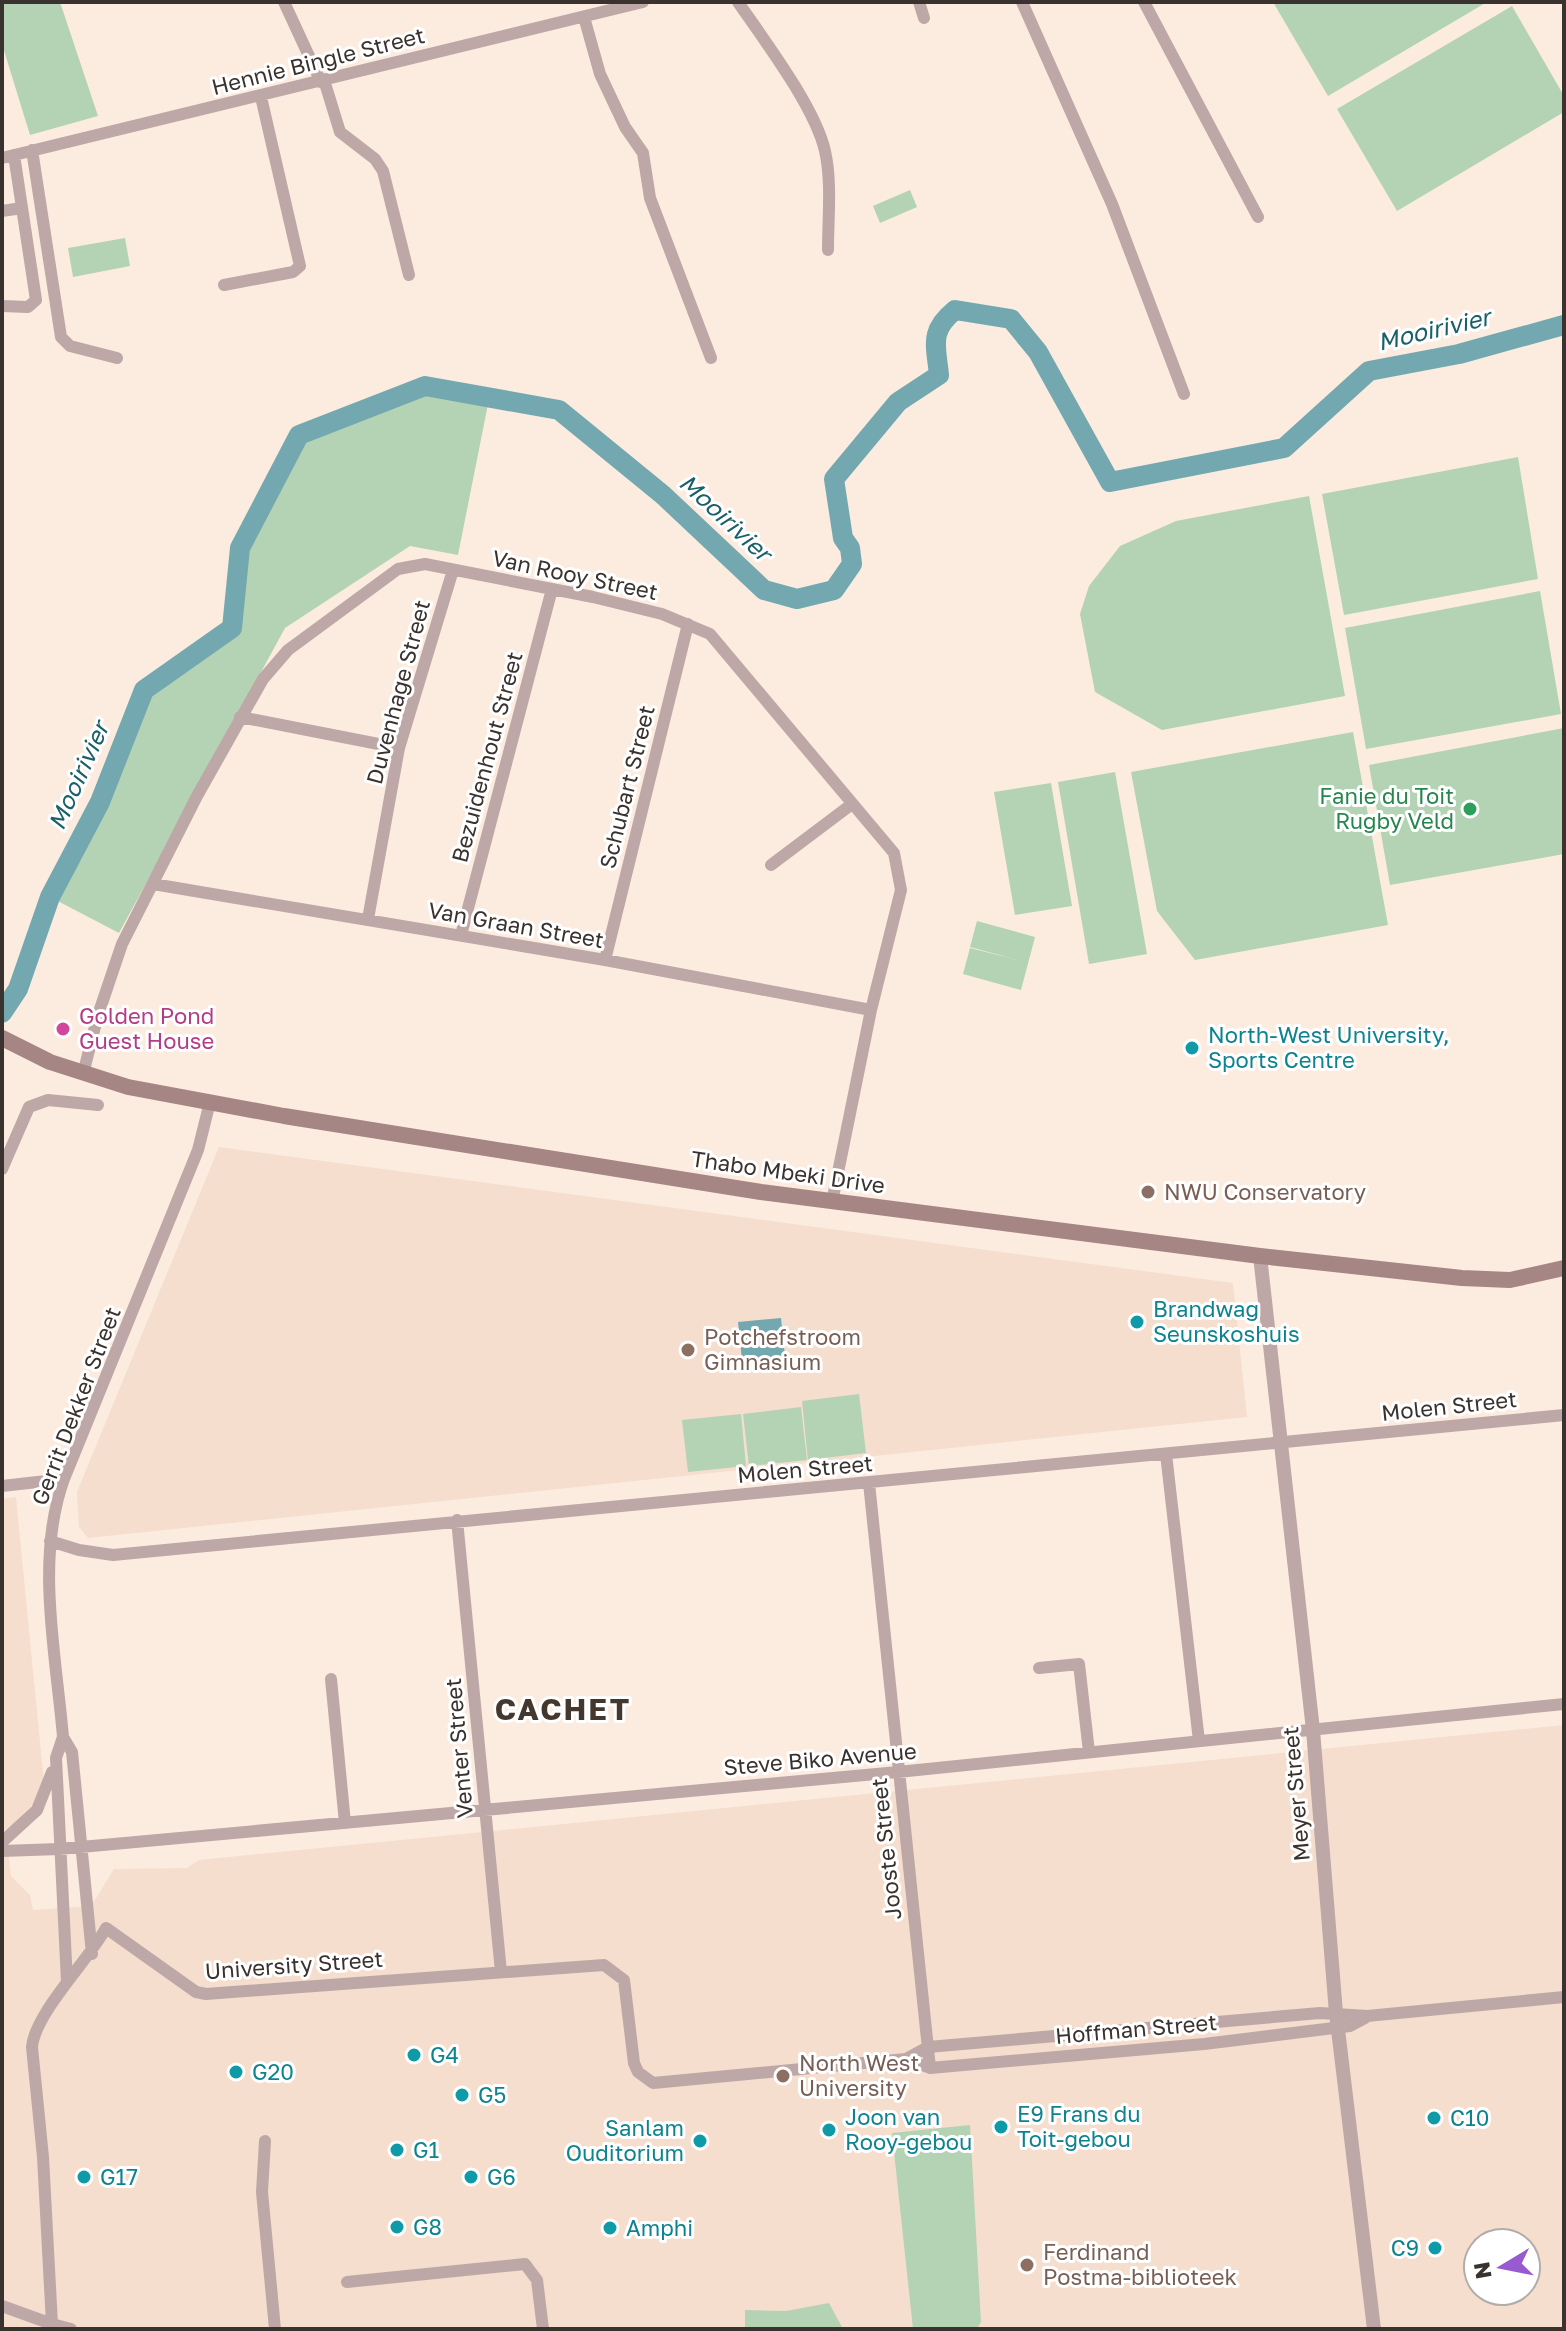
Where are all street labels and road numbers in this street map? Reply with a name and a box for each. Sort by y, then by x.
street label: Hennie Bingle Street [209,21,427,100]
street label: Van Rooy Street [490,544,660,605]
street label: Duvenhage Street [360,597,435,787]
street label: Bezuidenhout Street [445,648,528,865]
street label: Schubart Street [593,702,660,871]
street label: Van Graan Street [426,896,606,953]
street label: Thabo Mbeki Drive [689,1145,887,1198]
street label: Gerrit Dekker Street [25,1303,126,1509]
street label: Molen Street [1380,1385,1518,1426]
street label: Molen Street [736,1449,874,1488]
street label: Venter Street [439,1677,478,1819]
street label: Meyer Street [1276,1726,1315,1863]
street label: Steve Biko Avenue [722,1737,918,1780]
street label: Jooste Street [865,1777,906,1921]
street label: University Street [204,1945,384,1984]
street label: Hoffman Street [1054,2008,1218,2049]

